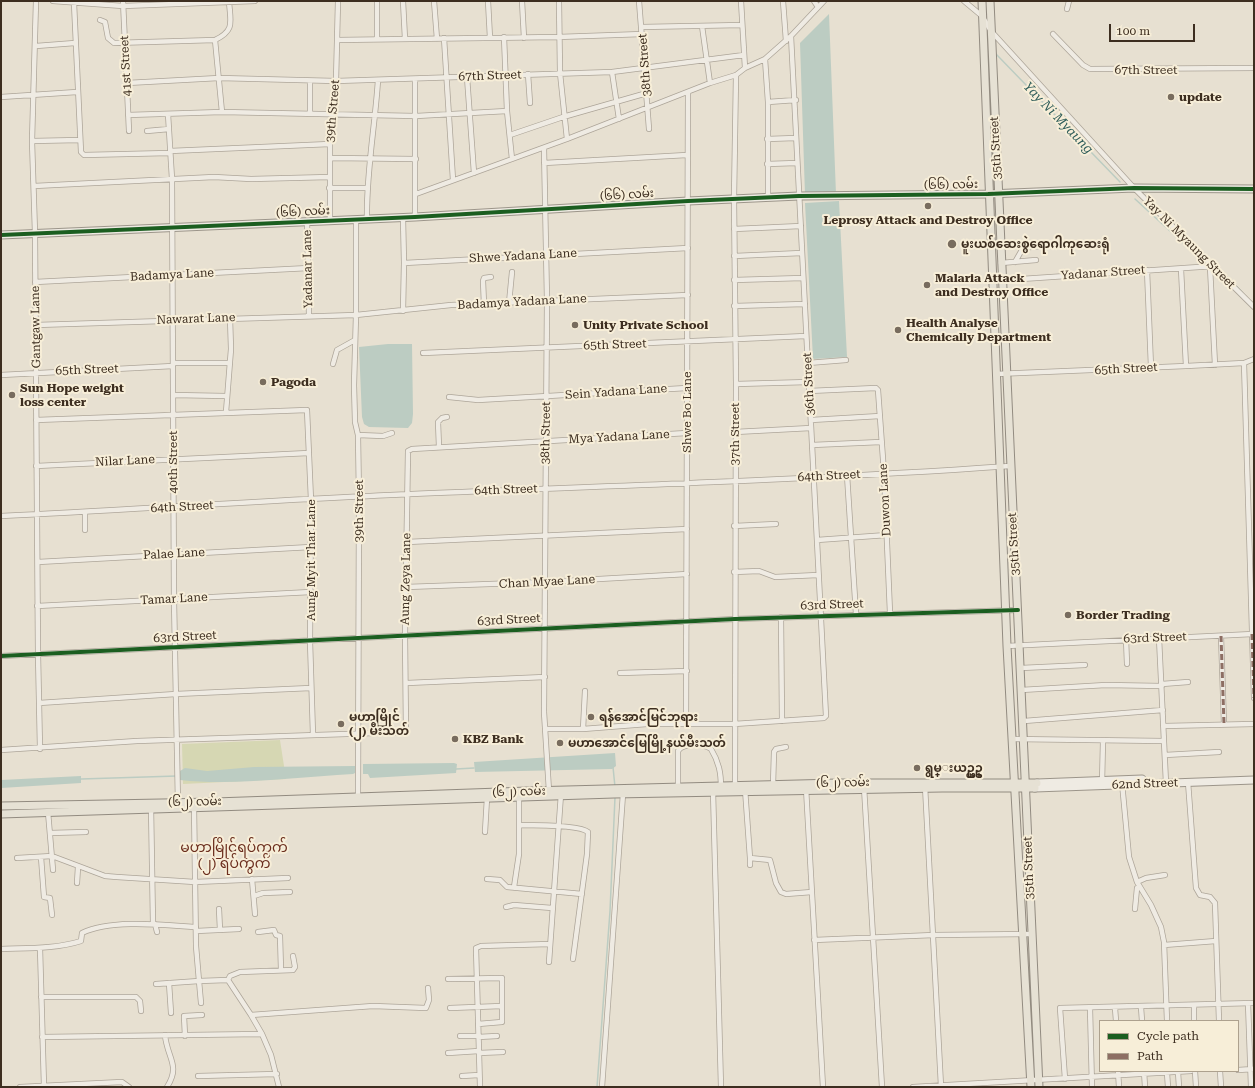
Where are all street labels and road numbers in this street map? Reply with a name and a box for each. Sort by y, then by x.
street label: 38th Street [636,33,654,97]
street label: 41st Street [117,35,135,97]
street label: 67th Street [1114,63,1178,77]
street label: 67th Street [458,68,522,84]
street label: 39th Street [323,79,343,143]
street label: 35th Street [987,116,1005,180]
street label: (၆၆) လမ်း [924,177,978,193]
street label: (၆၆) လမ်း [600,186,654,204]
street label: Yay Ni Myaung Street [1140,194,1238,292]
street label: (၆၆) လမ်း [276,203,330,221]
street label: Yadanar Lane [300,230,316,308]
street label: Shwe Yadana Lane [469,246,577,266]
street label: Yadanar Street [1060,263,1146,283]
street label: Badamya Lane [130,266,214,284]
street label: Gantgaw Lane [28,286,44,368]
street label: Badamya Yadana Lane [457,291,587,313]
street label: Nawarat Lane [156,310,236,328]
street label: 65th Street [583,337,647,353]
street label: 36th Street [800,352,818,416]
street label: 65th Street [1094,360,1158,378]
street label: 65th Street [55,362,119,378]
street label: Shwe Bo Lane [680,371,694,453]
street label: Sein Yadana Lane [564,381,668,403]
street label: 38th Street [538,401,554,465]
street label: 37th Street [728,402,742,466]
street label: Mya Yadana Lane [568,427,670,447]
street label: 40th Street [166,430,180,494]
street label: Nilar Lane [95,452,155,470]
street label: Duwon Lane [876,463,894,537]
street label: 64th Street [797,467,861,485]
street label: 39th Street [352,479,366,543]
street label: 64th Street [474,482,538,498]
street label: 64th Street [150,498,214,516]
street label: Aung Myit Thar Lane [304,499,318,621]
street label: 35th Street [1005,512,1023,576]
street label: Aung Zeya Lane [398,533,414,625]
street label: Palae Lane [143,545,205,563]
street label: Chan Myae Lane [499,572,595,592]
street label: Tamar Lane [140,590,208,608]
street label: 63rd Street [800,597,864,613]
street label: 63rd Street [477,611,541,629]
street label: 63rd Street [153,628,217,646]
street label: 63rd Street [1123,630,1187,646]
street label: (၆၂) လမ်း [816,775,870,791]
street label: 62nd Street [1112,776,1178,792]
street label: (၆၂) လမ်း [492,784,546,800]
street label: (၆၂) လမ်း [168,794,222,810]
street label: 35th Street [1021,836,1037,900]

